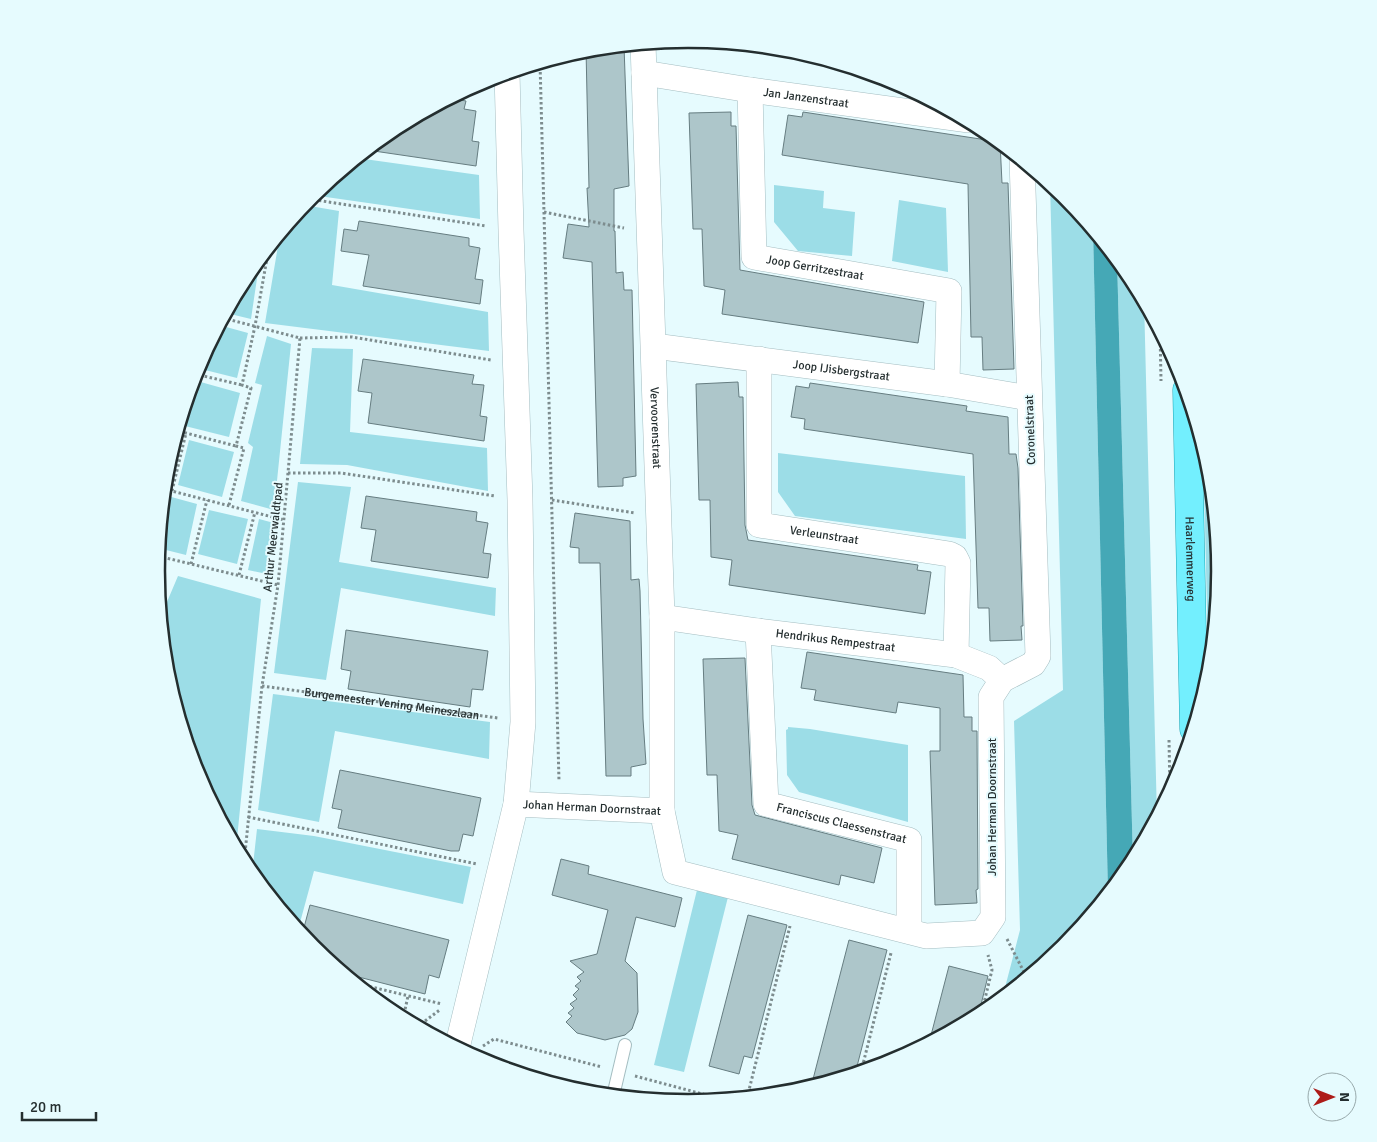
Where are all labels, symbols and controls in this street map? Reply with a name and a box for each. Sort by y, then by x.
street label: Jan Janzenstraat [762,85,850,111]
street label: Joop Gerritzestraat [765,252,865,284]
street label: Joop IJisbergstraat [792,357,891,385]
street label: Vervoorenstraat [646,387,664,469]
street label: Coronelstraat [1022,395,1039,465]
street label: Arthur Meerwaldtpad [260,481,287,593]
street label: Haarlemmerweg [1182,516,1198,602]
street label: Verleunstraat [789,523,860,548]
street label: Hendrikus Rempestraat [775,626,896,656]
street label: Burgemeester Vening Meineszlaan [303,685,480,723]
street label: Johan Herman Doornstraat [985,738,1000,876]
street label: Johan Herman Doornstraat [523,797,661,819]
street label: Franciscus Claessenstraat [775,800,908,847]
north arrow [1307,1072,1357,1122]
scale bar [22,1090,96,1122]
text: N [1336,1092,1353,1102]
text: 20 m [30,1098,61,1116]

